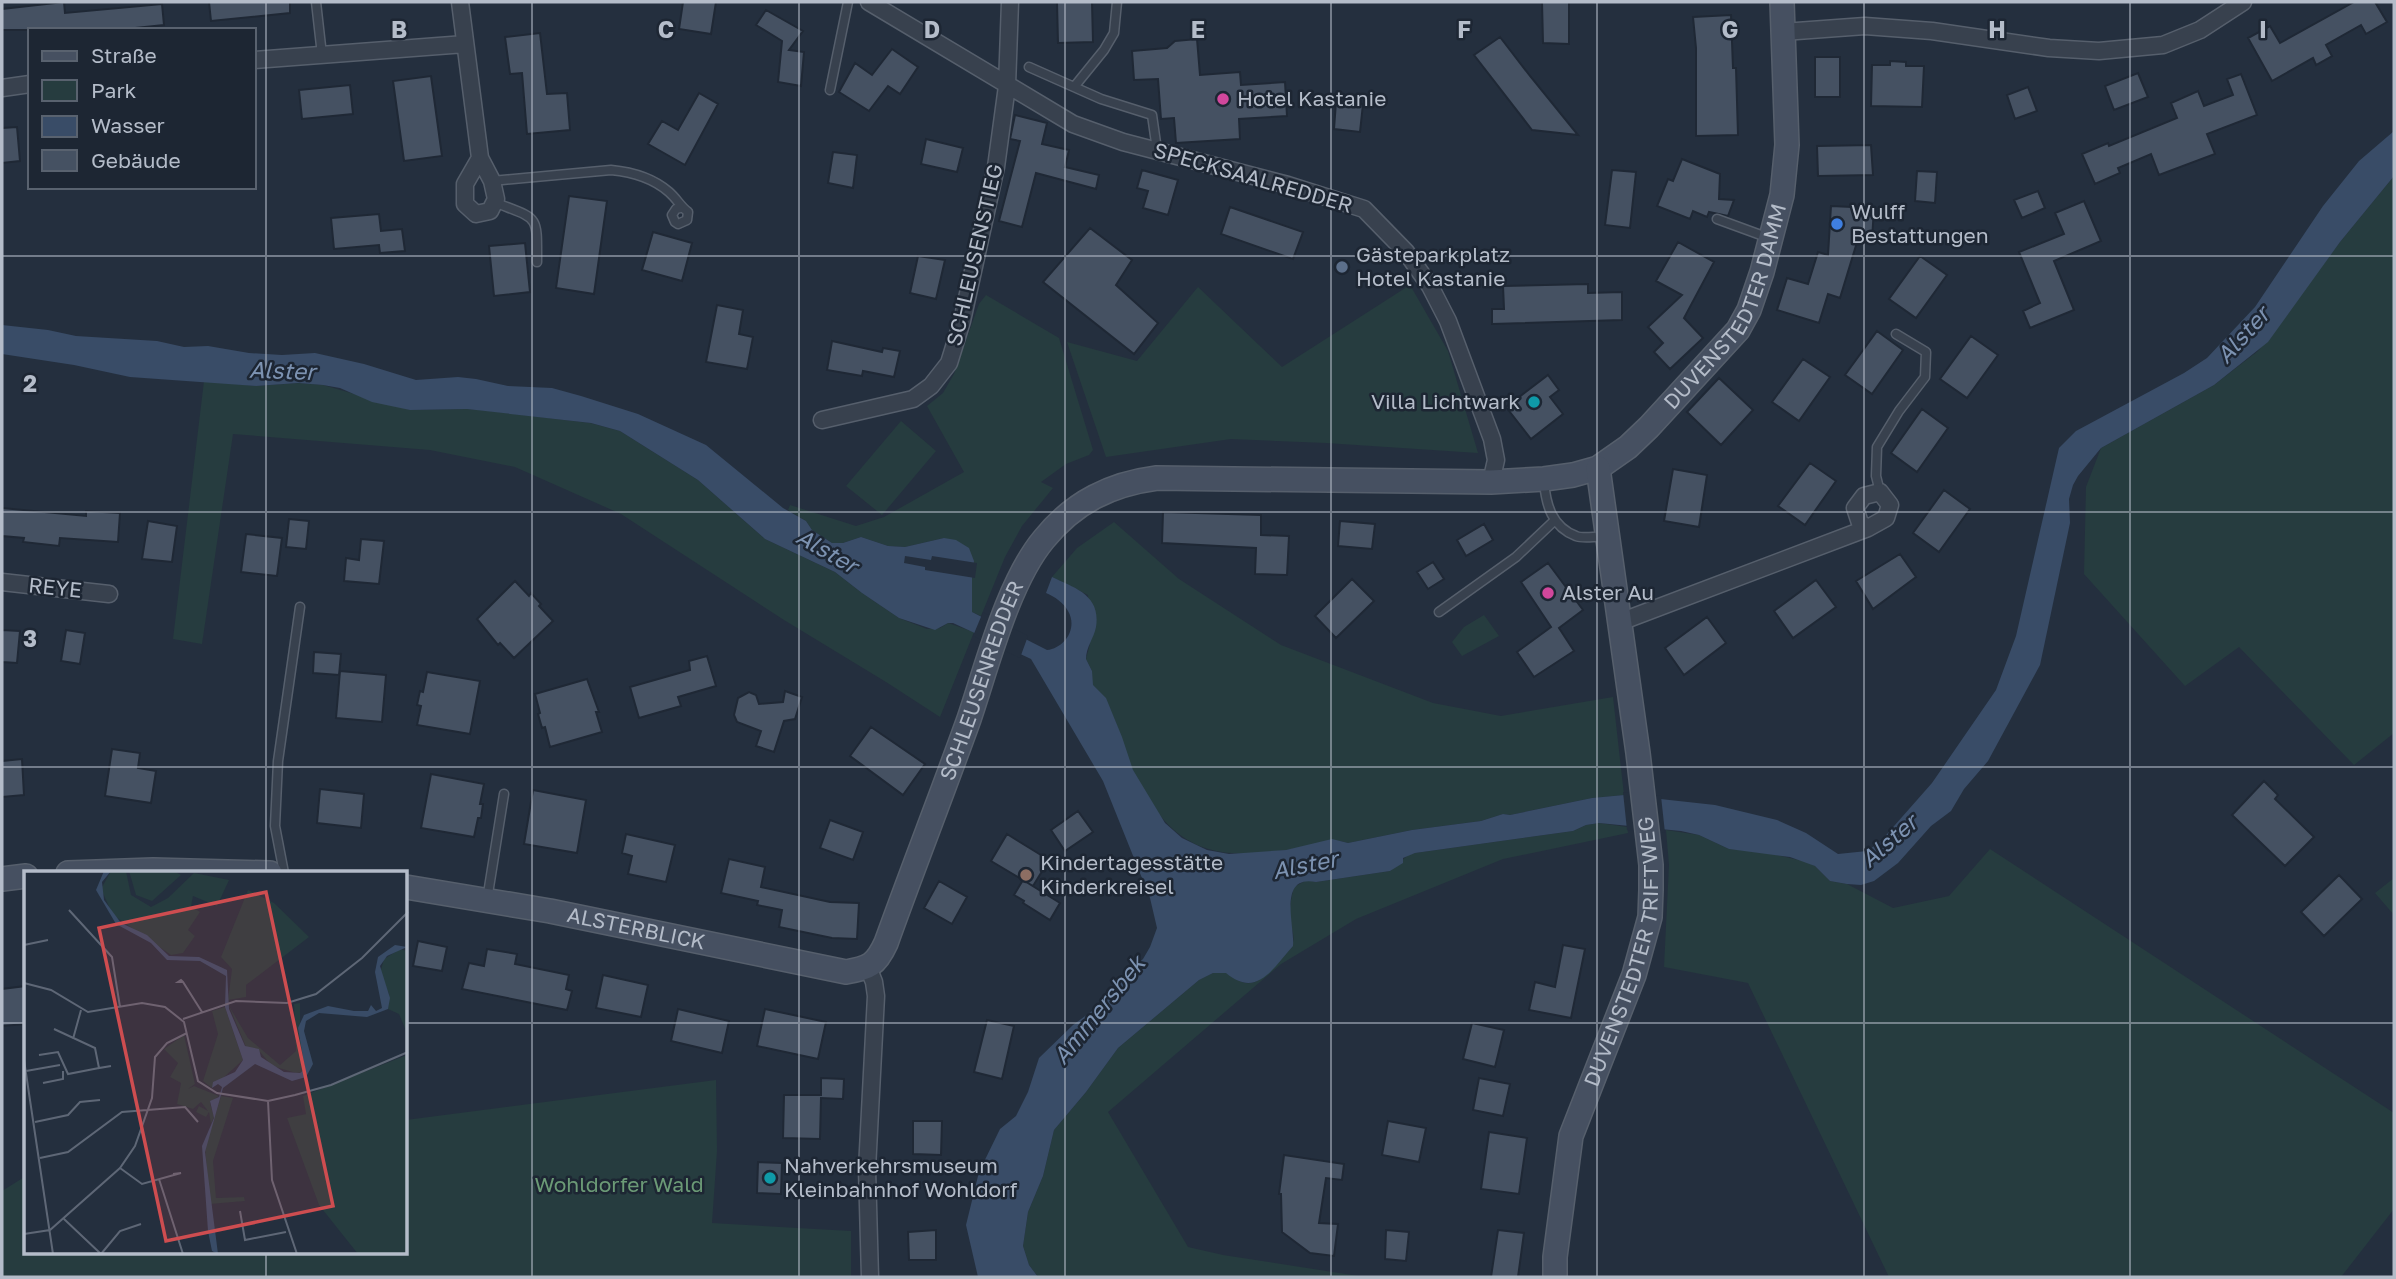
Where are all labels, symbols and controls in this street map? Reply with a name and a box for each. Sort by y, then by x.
text: B [391,15,407,43]
text: C [658,15,674,43]
text: D [924,15,940,43]
text: E [1191,15,1205,43]
text: F [1457,15,1471,43]
text: G [1722,15,1738,43]
text: H [1988,15,2006,43]
text: I [2259,15,2267,43]
legend [28,28,256,189]
text: Straße [91,42,157,68]
text: Park [91,77,137,103]
place label: Hotel Kastanie [1237,85,1386,111]
marker: Hotel Kastanie [1215,91,1231,107]
text: Wasser [91,112,165,138]
street label: SPECKSAALREDDER [1151,136,1356,218]
text: Gebäude [91,147,181,173]
street label: SCHLEUSENSTIEG [940,161,1008,348]
place label: Wulff Bestattungen [1851,198,1989,248]
street label: DUVENSTEDTER DAMM [1658,201,1791,414]
marker: Wulff Bestattungen [1829,216,1845,232]
place label: Gästeparkplatz Hotel Kastanie [1356,241,1510,291]
marker: Gästeparkplatz Hotel Kastanie [1334,259,1350,275]
water label: Alster [2210,298,2277,368]
water label: Alster [249,355,319,385]
text: 2 [23,369,37,397]
place label: Villa Lichtwark [1371,388,1520,414]
marker: Villa Lichtwark [1526,394,1542,410]
water label: Alster [792,522,866,580]
street label: REYE [27,571,83,603]
street label: SCHLEUSENREDDER [934,576,1028,784]
place label: Alster Au [1562,579,1654,605]
marker: Alster Au [1540,585,1556,601]
text: 3 [23,624,37,652]
water label: Alster [1854,806,1925,872]
street label: DUVENSTEDTER TRIFTWEG [1578,815,1663,1090]
water label: Alster [1270,843,1343,884]
place label: Kindertagesstätte Kinderkreisel [1040,849,1223,899]
marker: Kindertagesstätte Kinderkreisel [1018,867,1034,883]
inset map [24,871,408,1254]
street label: ALSTERBLICK [565,901,708,955]
water label: Ammersbek [1046,948,1152,1069]
place label: Nahverkehrsmuseum Kleinbahnhof Wohldorf [784,1152,1018,1202]
marker: Nahverkehrsmuseum Kleinbahnhof Wohldorf [762,1170,778,1186]
park label: Wohldorfer Wald [534,1171,704,1197]

